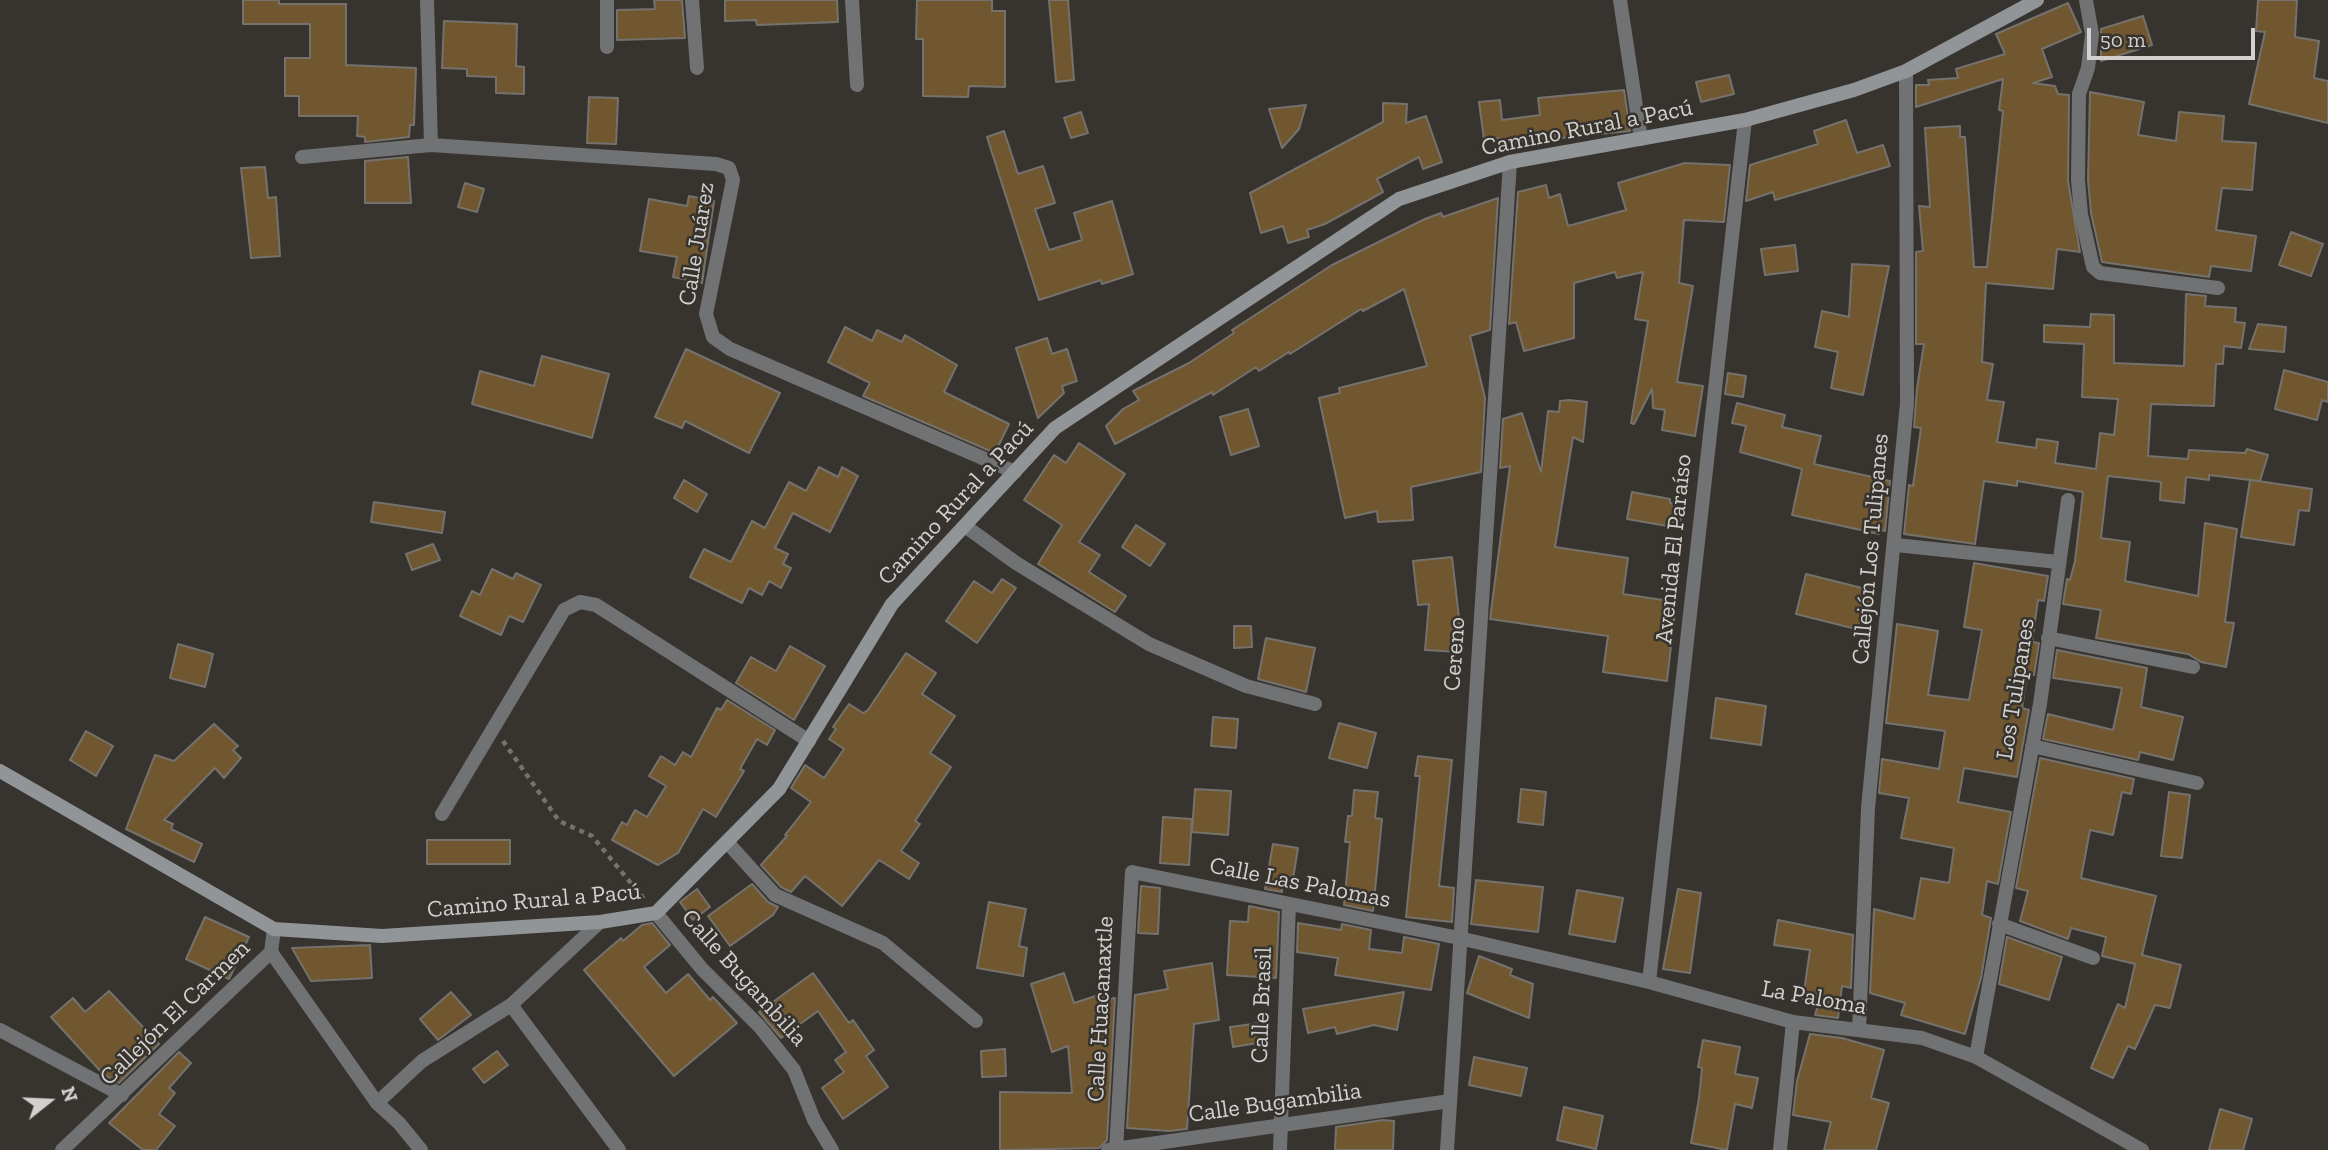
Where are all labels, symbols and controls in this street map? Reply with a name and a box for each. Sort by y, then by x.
scale bar [2090,14,2258,58]
text: 50 m [2100,27,2146,52]
street label: Camino Rural a Pacú [1479,93,1695,163]
street label: Calle Juárez [673,180,721,308]
street label: Camino Rural a Pacú [872,415,1040,591]
street label: Callejón Los Tulipanes [1847,432,1895,666]
street label: Avenida El Paraíso [1650,453,1698,645]
street label: Cereno [1438,616,1472,692]
street label: Los Tulipanes [1991,616,2041,762]
street label: Calle Las Palomas [1207,851,1393,915]
street label: Camino Rural a Pacú [426,877,642,925]
street label: Calle Bugambilia [675,904,813,1052]
street label: Calle Huacanaxtle [1082,915,1120,1103]
street label: Callejón El Carmen [94,934,256,1092]
street label: Calle Brasil [1246,946,1278,1064]
street label: La Paloma [1759,975,1869,1021]
north arrow [14,1066,84,1136]
street label: Calle Bugambilia [1187,1077,1363,1129]
text: N [56,1084,83,1105]

